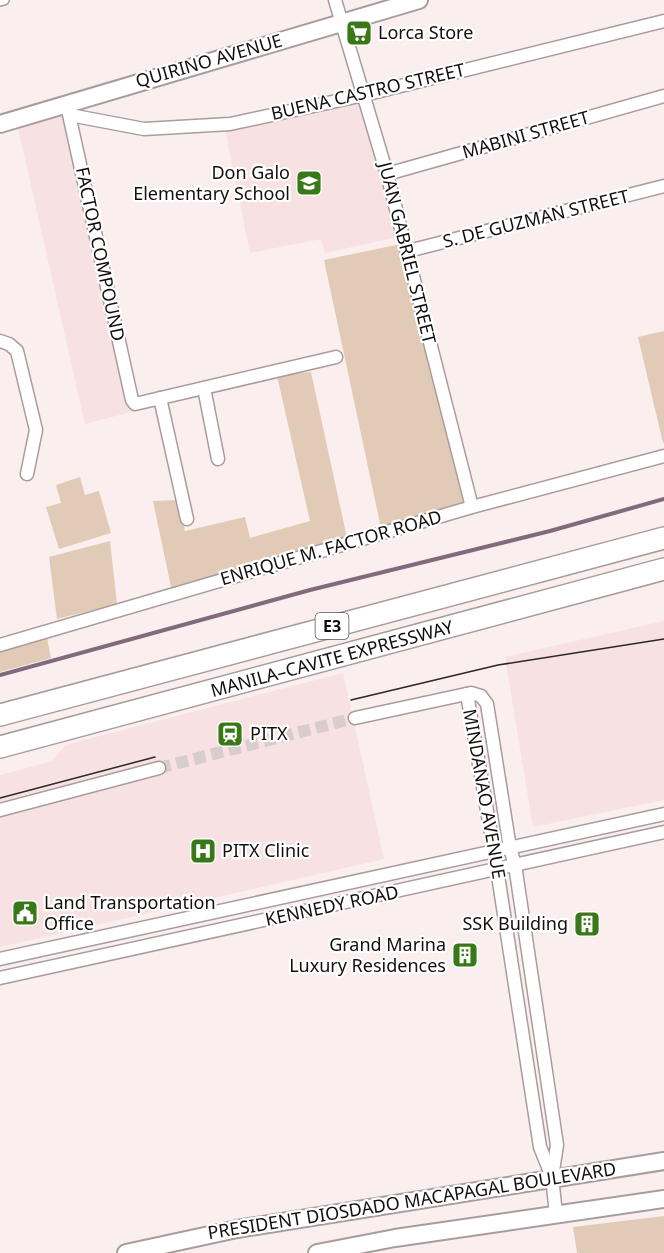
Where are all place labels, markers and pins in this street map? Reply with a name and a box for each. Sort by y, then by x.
supermarket icon: Lorca Store [344,18,374,48]
place label: Lorca Store [378,20,473,44]
place label: Don Galo Elementary School [133,160,290,205]
school or university icon: Don Galo Elementary School [294,168,324,198]
station icon: PITX [215,719,245,749]
place label: PITX [250,721,288,745]
hospital icon: PITX Clinic [188,836,218,866]
place label: PITX Clinic [222,838,310,862]
place label: Land Transportation Office [44,890,216,935]
public building icon: Land Transportation Office [10,898,40,928]
building icon: SSK Building [572,909,602,939]
place label: SSK Building [462,911,568,935]
place label: Grand Marina Luxury Residences [289,932,446,977]
building icon: Grand Marina Luxury Residences [450,940,480,970]

